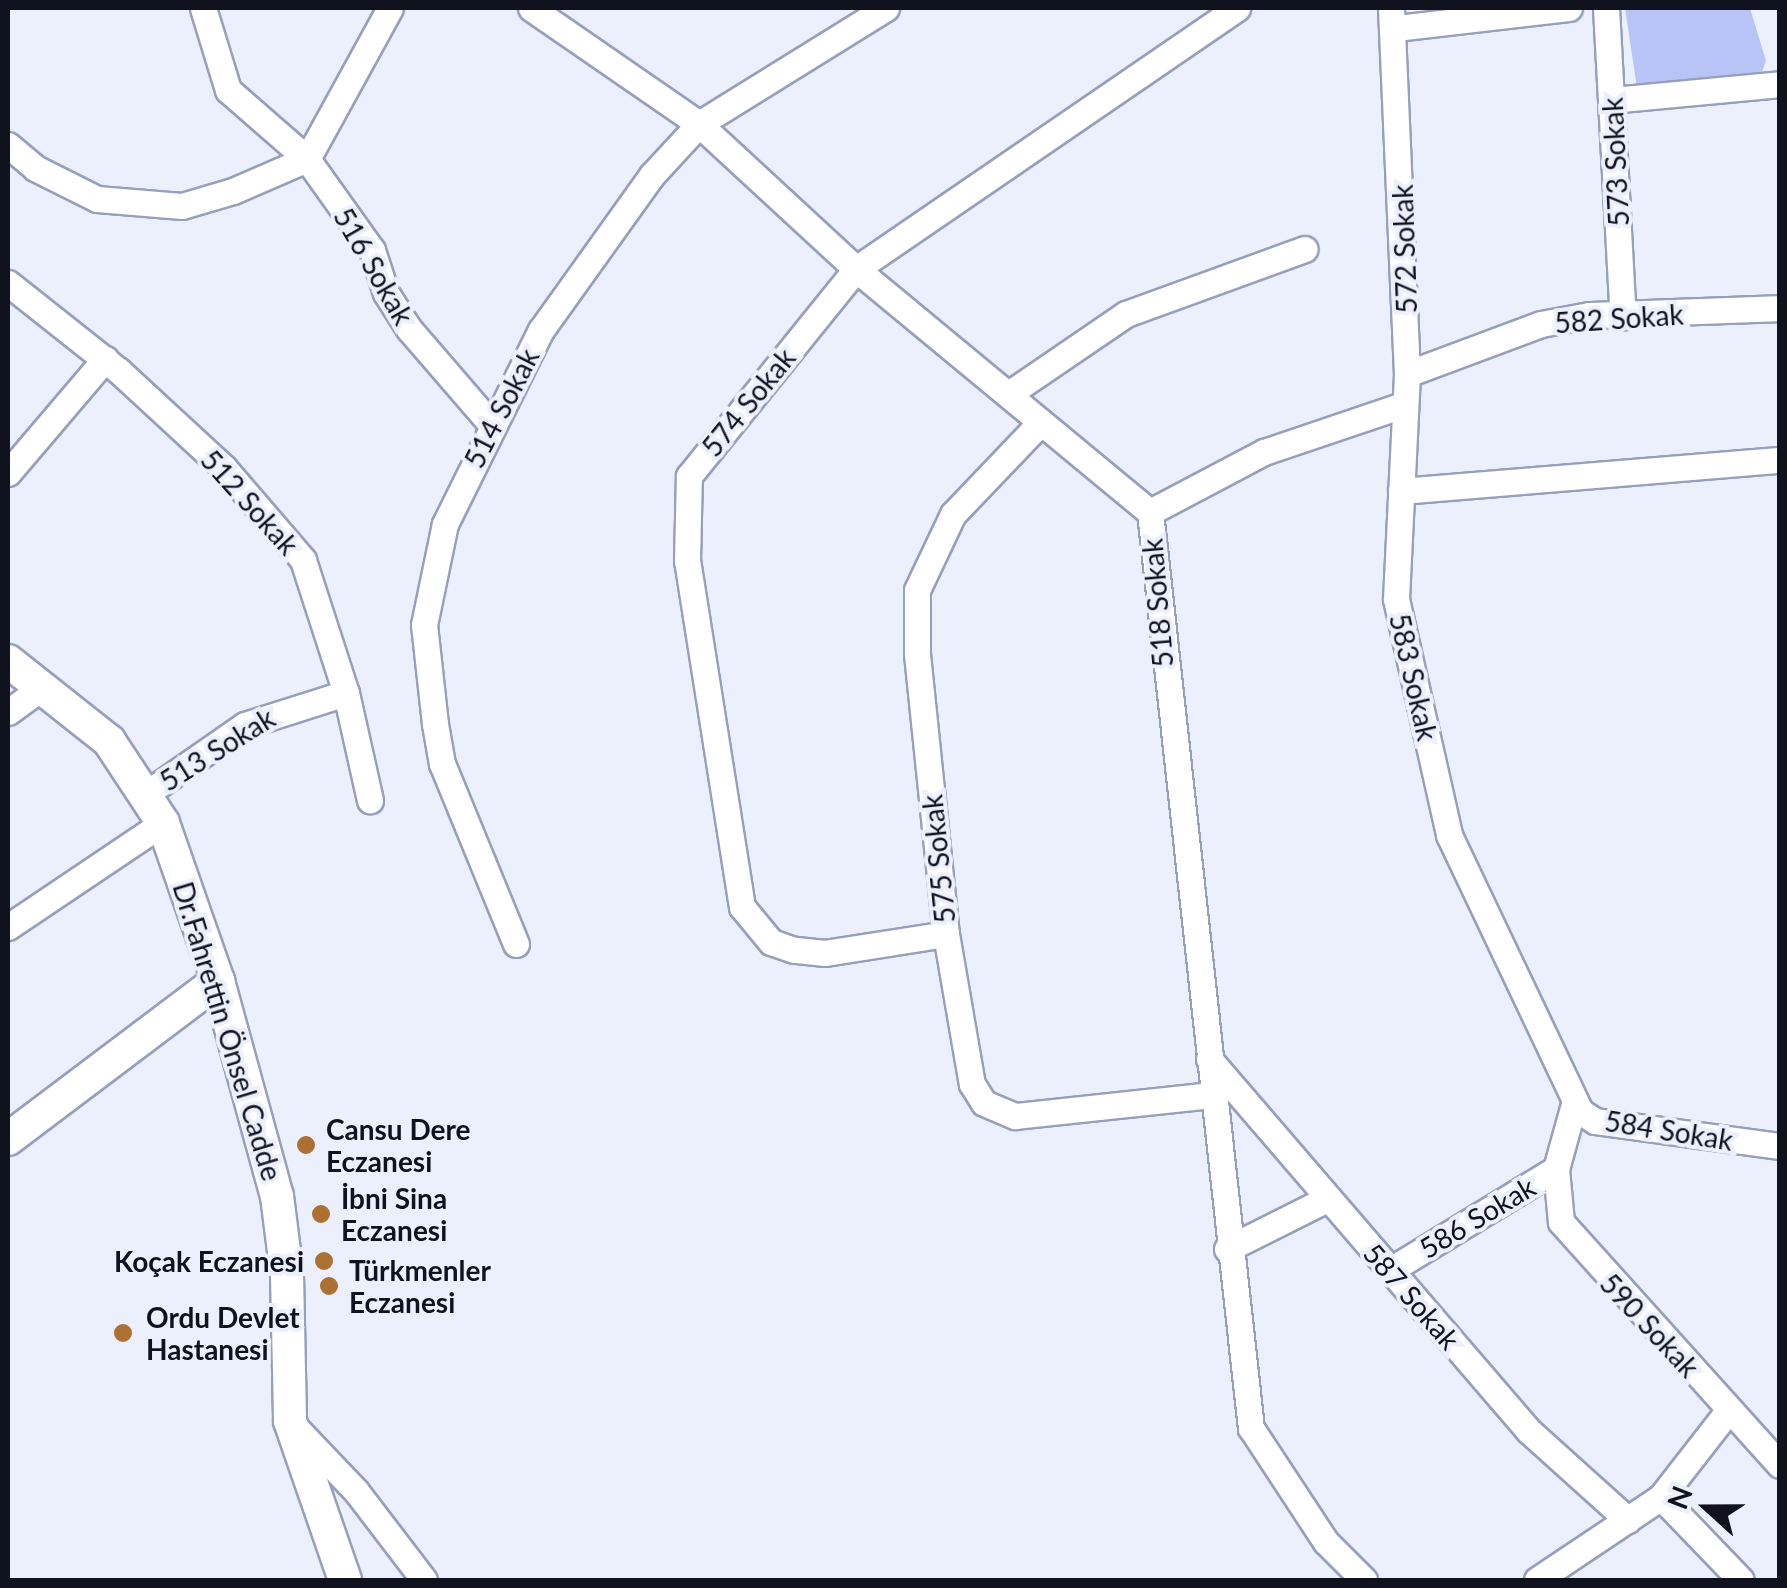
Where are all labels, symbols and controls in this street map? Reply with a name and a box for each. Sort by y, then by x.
street label: 573 Sokak [1595,97,1635,227]
street label: 572 Sokak [1385,184,1423,314]
street label: 516 Sokak [327,202,421,330]
street label: 582 Sokak [1553,297,1685,339]
street label: 574 Sokak [694,341,802,463]
street label: 514 Sokak [457,343,545,473]
street label: 512 Sokak [194,443,306,561]
street label: 518 Sokak [1135,537,1179,669]
street label: 583 Sokak [1383,610,1445,744]
street label: 513 Sokak [153,701,281,797]
street label: 575 Sokak [915,793,961,925]
street label: Dr.Fahrettin Önsel Cadde [167,878,289,1184]
street label: 584 Sokak [1603,1103,1735,1157]
place label: Cansu Dere Eczanesi [326,1112,470,1178]
marker: Cansu Dere Eczanesi [295,1134,317,1156]
street label: 586 Sokak [1413,1169,1541,1265]
place label: İbni Sina Eczanesi [341,1181,447,1247]
marker: İbni Sina Eczanesi [310,1203,332,1225]
street label: 587 Sokak [1357,1236,1467,1356]
place label: Koçak Eczanesi [114,1244,304,1278]
marker: Koçak Eczanesi [313,1250,335,1272]
place label: Türkmenler Eczanesi [349,1253,491,1319]
street label: 590 Sokak [1594,1266,1706,1384]
marker: Türkmenler Eczanesi [318,1275,340,1297]
place label: Ordu Devlet Hastanesi [146,1300,300,1366]
marker: Ordu Devlet Hastanesi [110,1320,136,1346]
north arrow [1657,1458,1757,1558]
text: N [1659,1481,1699,1513]

